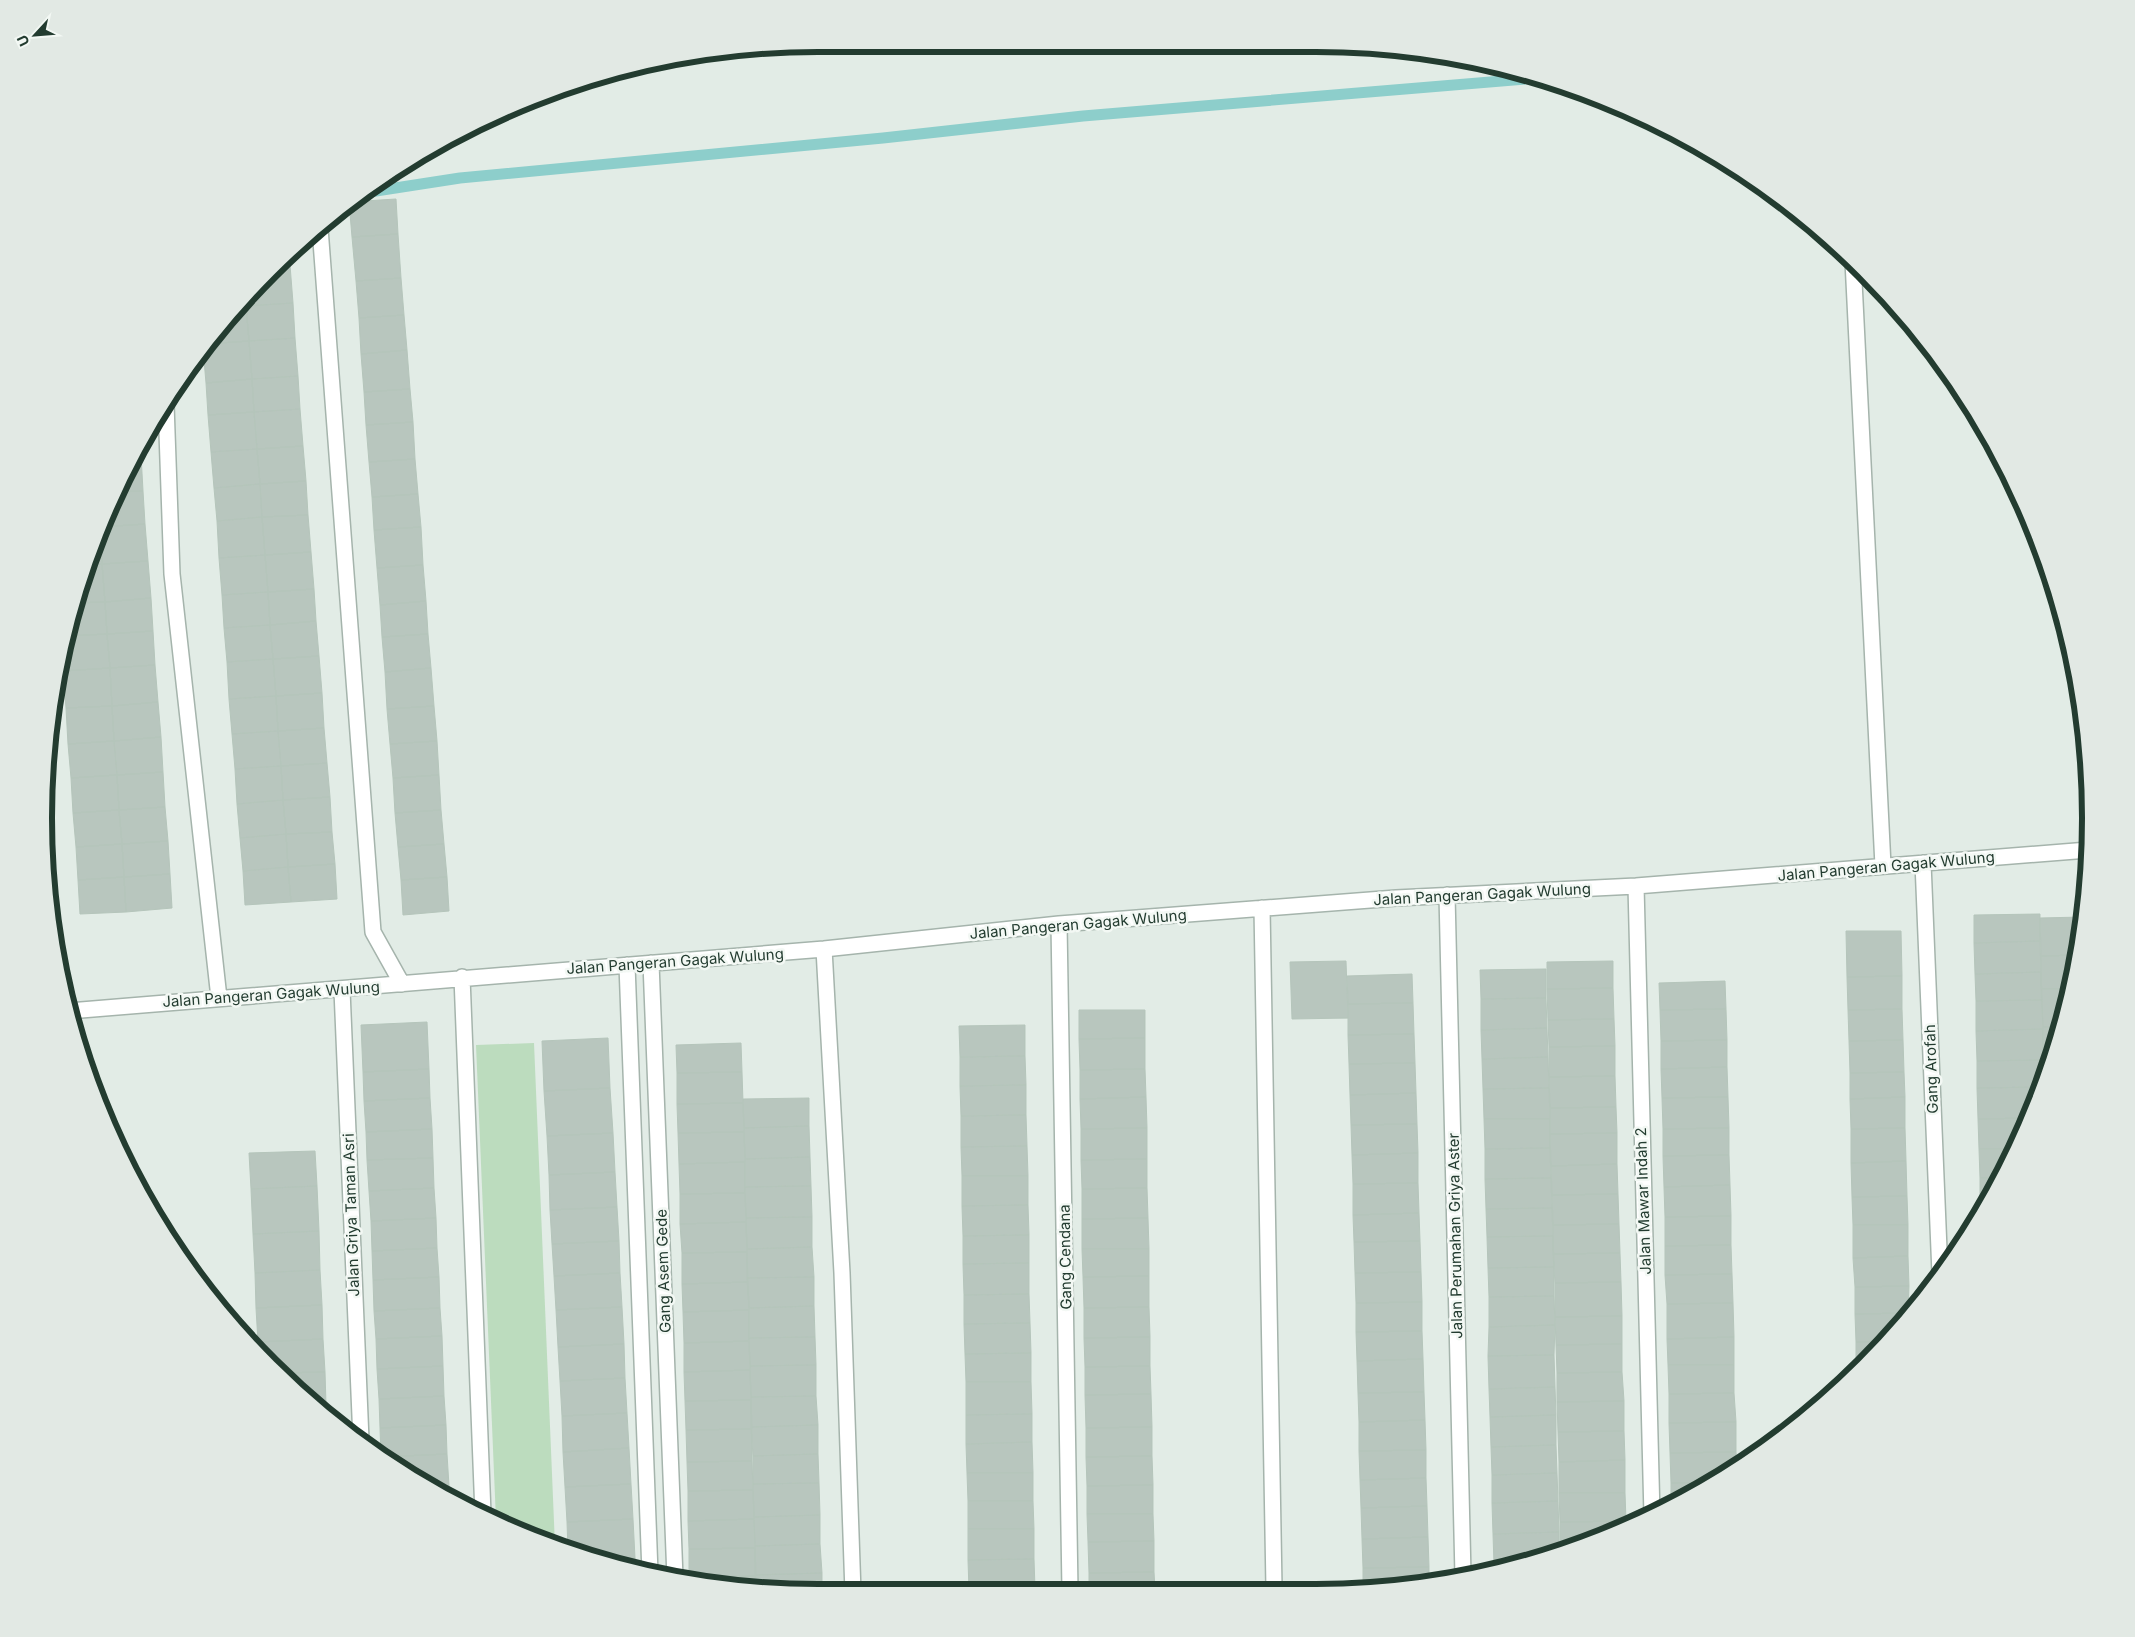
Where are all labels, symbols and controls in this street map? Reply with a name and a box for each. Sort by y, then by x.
north arrow [10,10,60,60]
text: U [13,33,33,49]
street label: Jalan Pangeran Gagak Wulung [1777,847,1995,885]
street label: Jalan Pangeran Gagak Wulung [1373,879,1591,909]
street label: Jalan Pangeran Gagak Wulung [969,905,1187,943]
street label: Jalan Pangeran Gagak Wulung [566,944,784,978]
street label: Jalan Pangeran Gagak Wulung [162,977,380,1011]
street label: Gang Arofah [1920,1024,1942,1114]
street label: Jalan Mawar Indah 2 [1631,1127,1655,1275]
street label: Jalan Griya Taman Asri [339,1133,363,1297]
street label: Jalan Perumahan Griya Aster [1444,1133,1466,1339]
street label: Gang Cendana [1055,1204,1075,1310]
street label: Gang Asem Gede [651,1209,675,1333]

